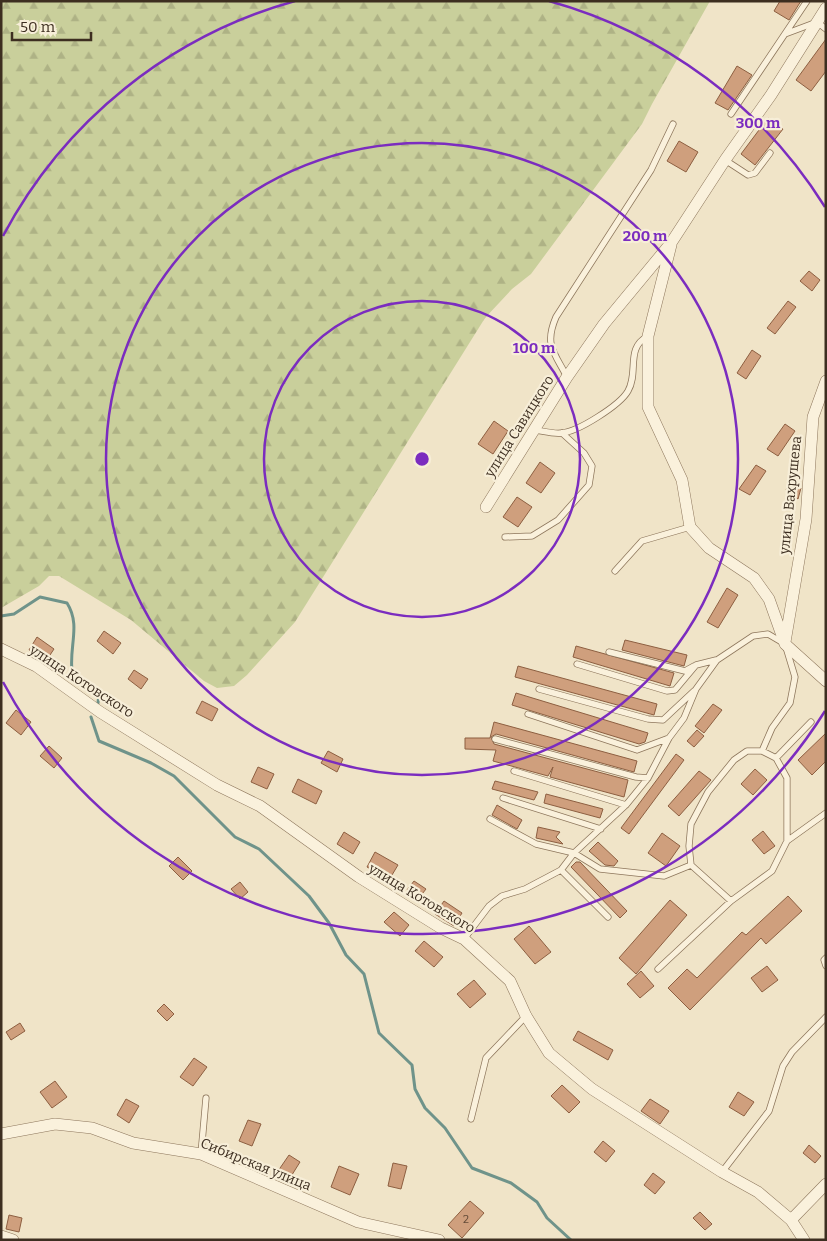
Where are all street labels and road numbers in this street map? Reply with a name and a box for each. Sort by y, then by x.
street label: улица Савицкого [481,372,558,481]
street label: улица Вахрушева [776,435,805,556]
street label: улица Котовского [25,641,137,722]
street label: улица Котовского [365,859,478,937]
street label: Сибирская улица [198,1134,314,1195]

